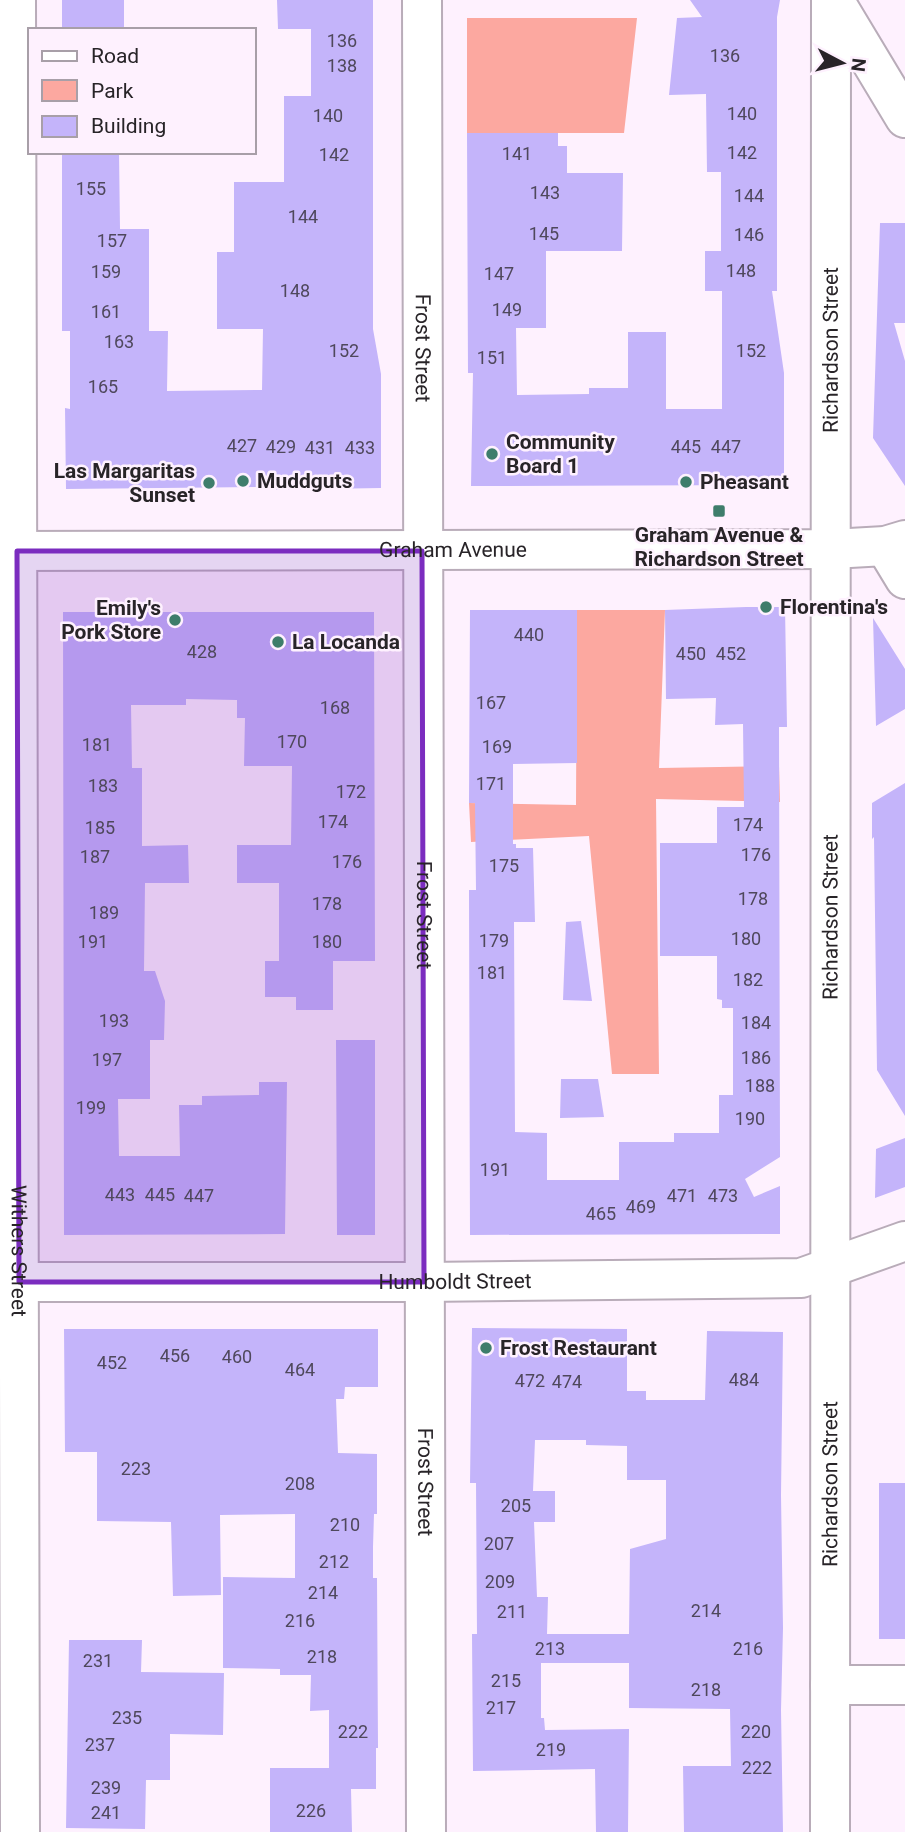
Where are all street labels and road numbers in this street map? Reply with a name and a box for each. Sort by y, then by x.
street label: Richardson Street [819,267,843,433]
street label: Frost Street [411,294,435,402]
street label: Graham Avenue [379,538,527,562]
street label: Richardson Street [818,834,843,1000]
street label: Frost Street [412,861,436,969]
street label: Withers Street [7,1185,31,1317]
street label: Humboldt Street [378,1269,532,1294]
street label: Richardson Street [818,1401,842,1567]
street label: Frost Street [413,1428,437,1536]

